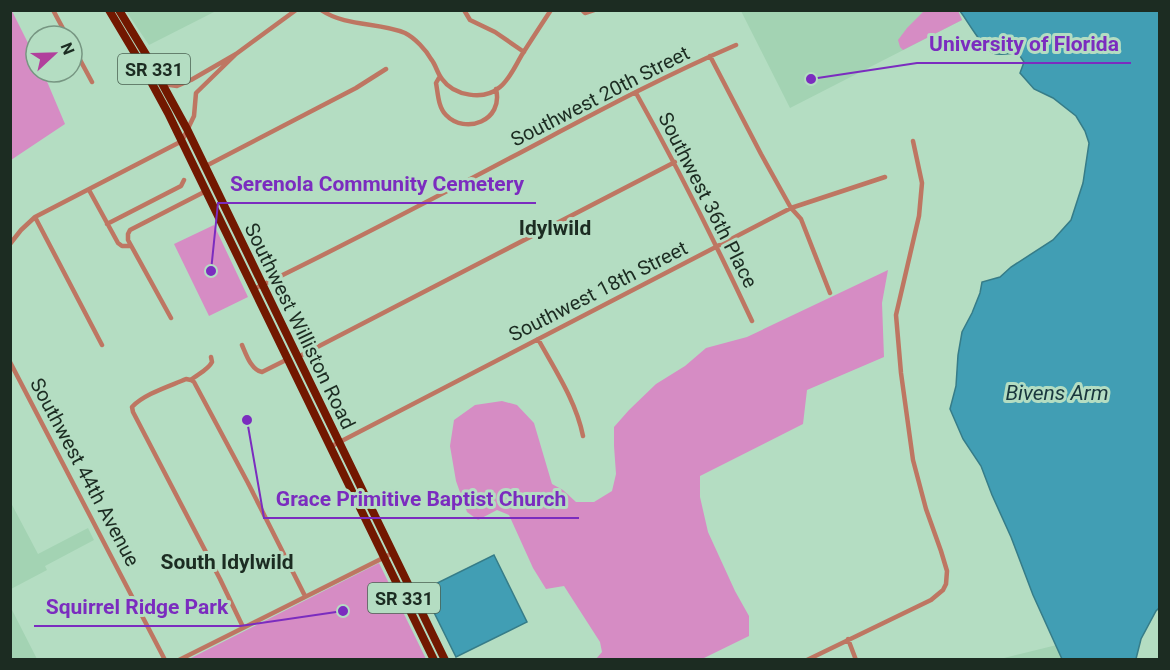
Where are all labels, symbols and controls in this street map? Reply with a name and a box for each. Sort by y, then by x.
north arrow [24,24,84,84]
callout: University of Florida [917,24,1131,63]
text: University of Florida [929,32,1119,56]
text: N [57,40,78,57]
street label: Southwest 20th Street [507,41,693,151]
road number: SR 331 [118,54,190,84]
street label: Southwest 36th Place [653,108,763,292]
callout: Serenola Community Cemetery [218,164,536,203]
text: Serenola Community Cemetery [230,172,525,196]
district label: Idylwild [519,216,591,240]
street label: Southwest Williston Road [240,219,360,433]
street label: Southwest 18th Street [505,236,691,346]
street label: Southwest 44th Avenue [25,374,145,570]
water label: Bivens Arm [1005,381,1109,405]
callout: Grace Primitive Baptist Church [264,479,579,518]
text: Grace Primitive Baptist Church [276,487,566,511]
district label: South Idylwild [160,550,294,574]
road number: SR 331 [368,583,440,613]
callout: Squirrel Ridge Park [34,587,240,626]
text: Squirrel Ridge Park [46,595,229,619]

